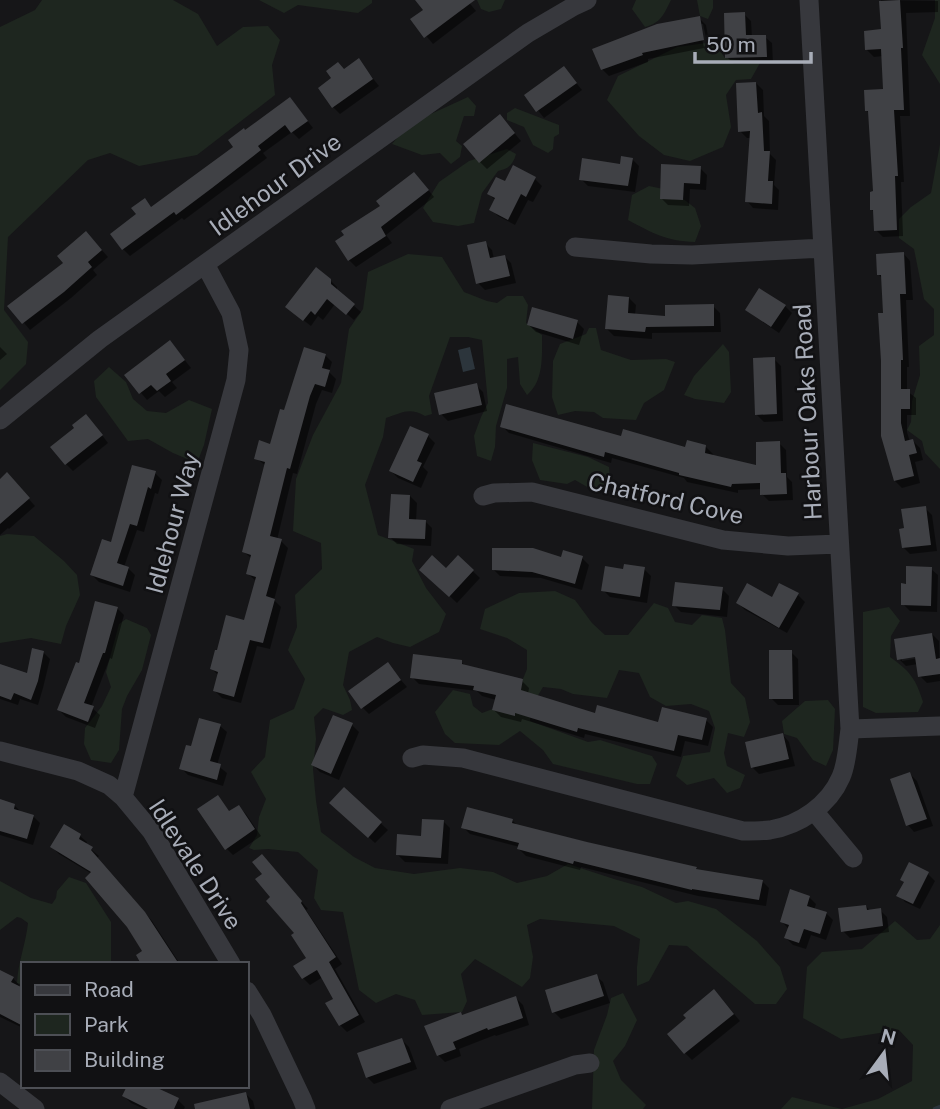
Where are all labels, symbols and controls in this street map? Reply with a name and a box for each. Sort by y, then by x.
scale bar [695,21,810,65]
text: 50 m [706,32,756,57]
street label: Idlehour Drive [204,127,346,241]
street label: Harbour Oaks Road [787,303,827,521]
street label: Idlehour Way [140,449,204,597]
street label: Chatford Cove [585,466,747,530]
street label: Idlevale Drive [144,794,248,934]
legend [21,962,248,1088]
text: Road [84,977,134,1002]
text: Park [84,1012,129,1037]
north arrow [849,1018,919,1088]
text: N [878,1024,898,1049]
text: Building [84,1047,165,1072]

